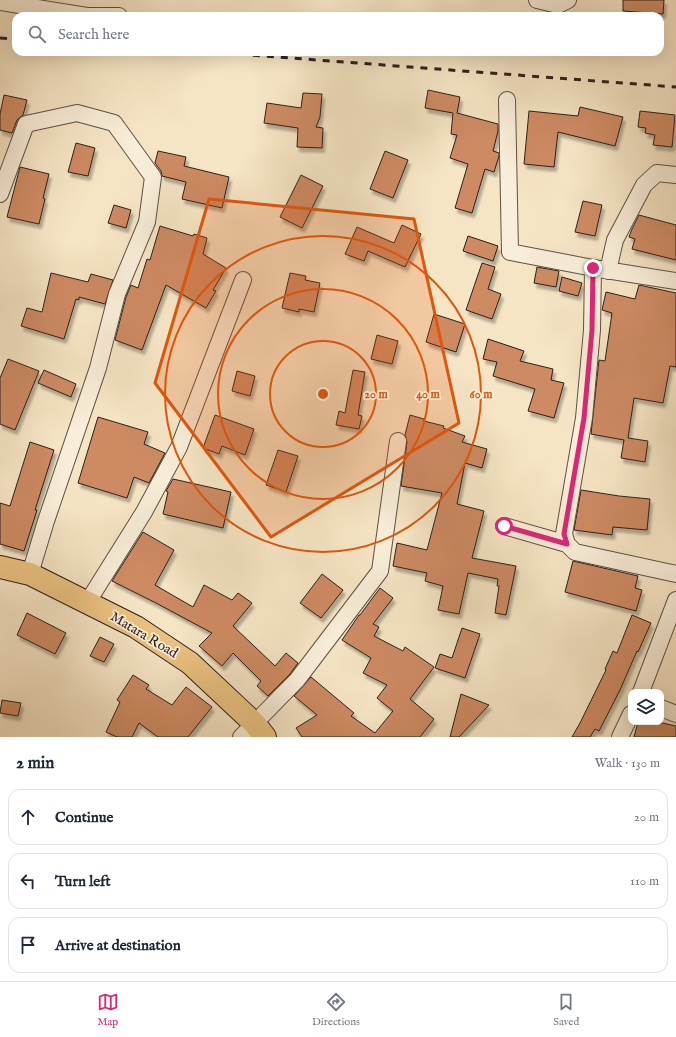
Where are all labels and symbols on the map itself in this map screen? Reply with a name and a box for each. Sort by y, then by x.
route end [584,259,602,277]
centre of rings [316,387,330,401]
text: 20 m [364,387,388,402]
text: 40 m [416,387,441,402]
text: 60 m [470,387,493,402]
route start [495,517,513,535]
street label: Matara Road [107,608,182,663]

